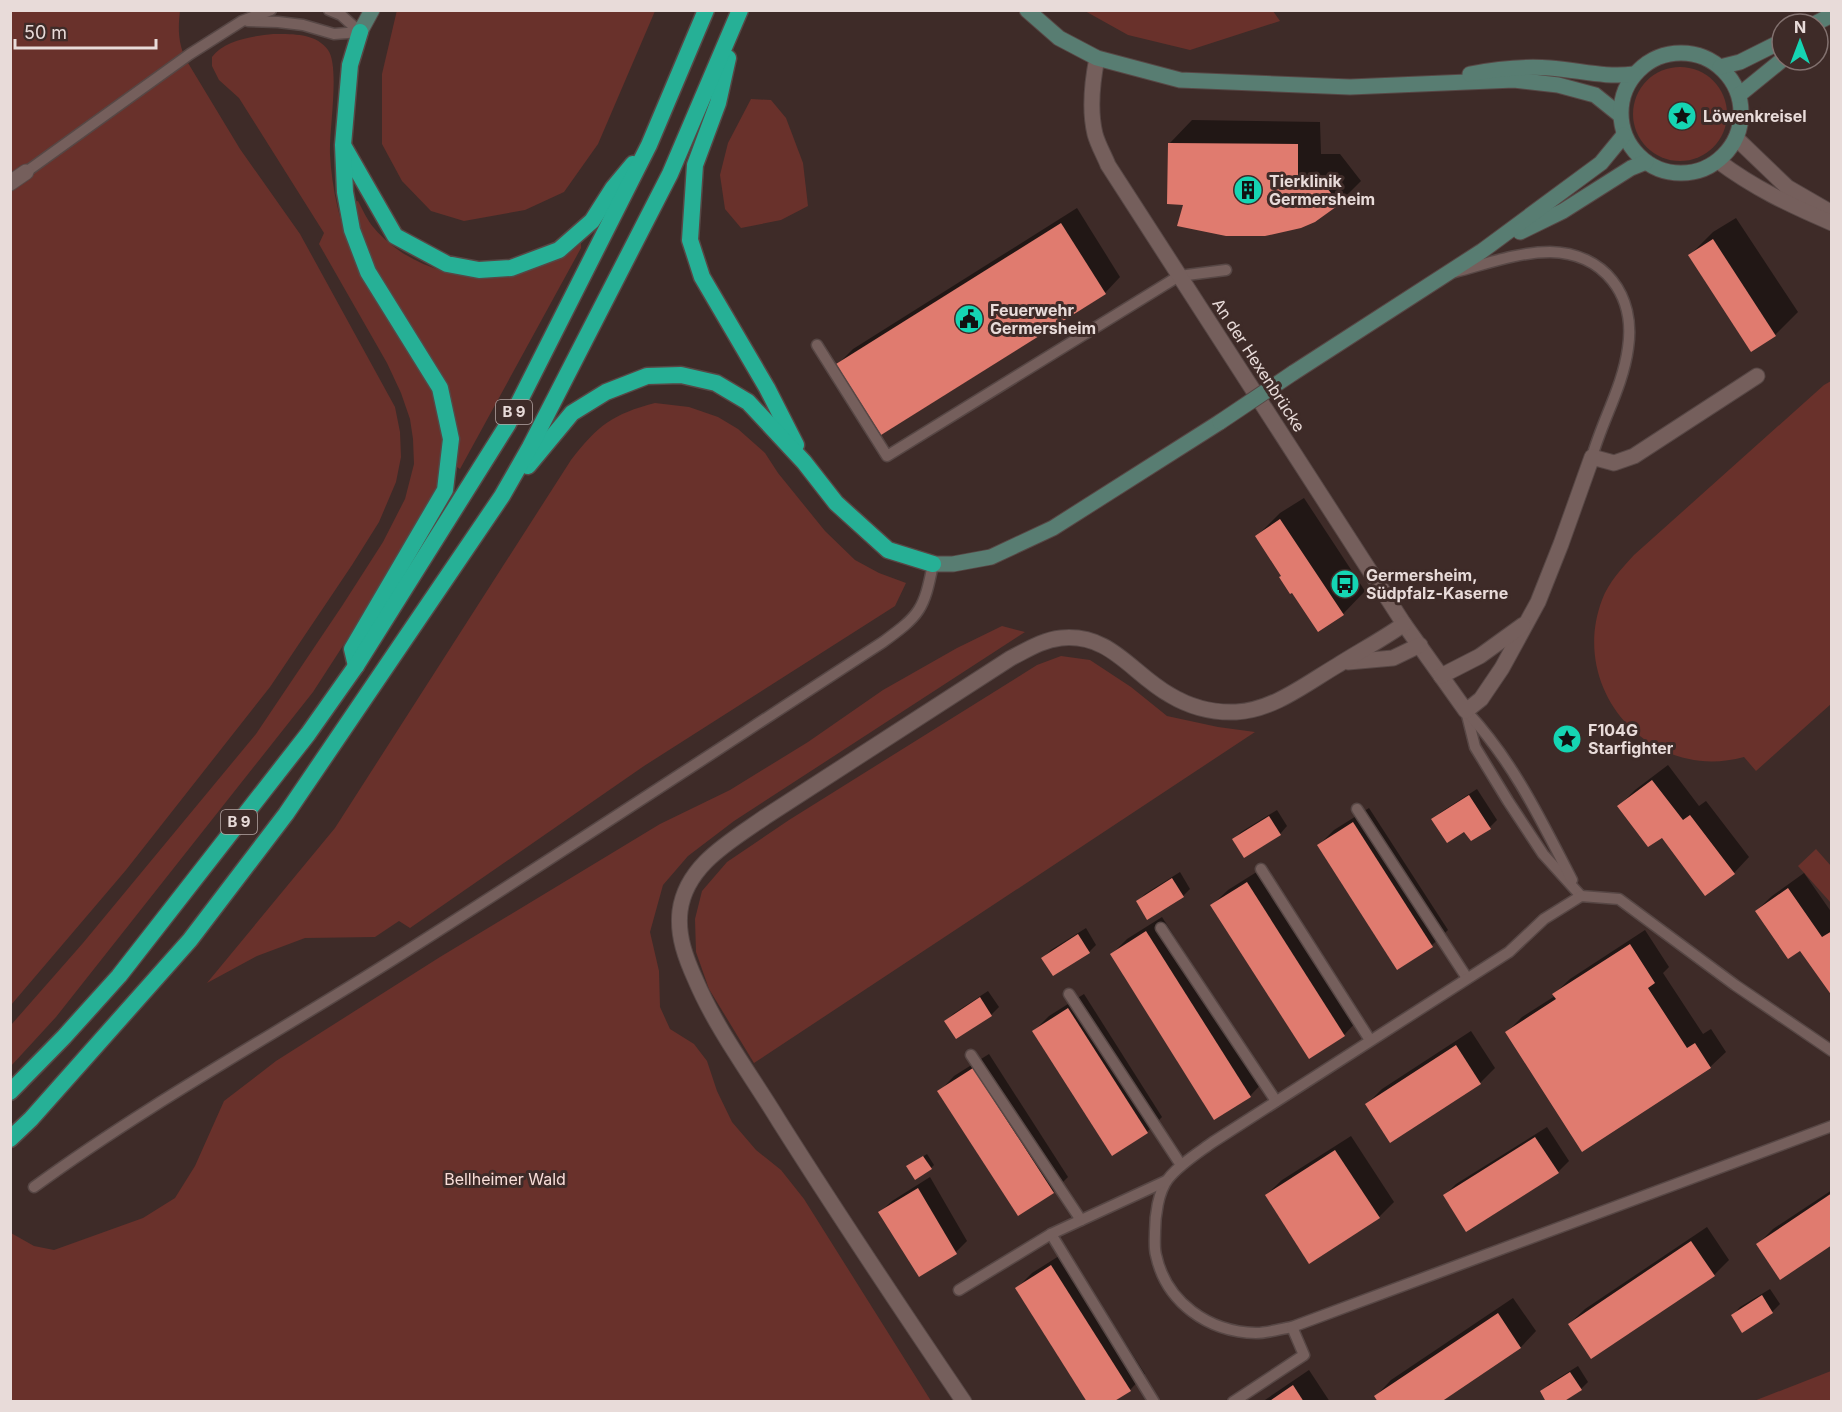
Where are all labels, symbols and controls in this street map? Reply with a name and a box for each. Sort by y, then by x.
scale bar [15,12,156,50]
north arrow [1770,12,1830,72]
text: N [1794,17,1806,37]
text: 50 m [24,22,67,43]
place icon: Löwenkreisel [1666,100,1698,132]
place label: Löwenkreisel [1703,106,1807,126]
place label: Tierklinik Germersheim [1269,171,1375,209]
building icon: Tierklinik Germersheim [1232,174,1264,206]
street label: An der Hexenbrücke [1208,295,1310,435]
place label: Feuerwehr Germersheim [990,300,1096,338]
public building icon: Feuerwehr Germersheim [953,303,985,335]
road number: B 9 [496,400,532,424]
place label: Germersheim, Südpfalz-Kaserne [1366,565,1508,603]
bus stop icon: Germersheim, Südpfalz-Kaserne [1329,568,1361,600]
place label: F104G Starfighter [1588,720,1674,758]
place icon: F104G Starfighter [1551,723,1583,755]
road number: B 9 [221,810,257,834]
park label: Bellheimer Wald [444,1169,566,1189]

